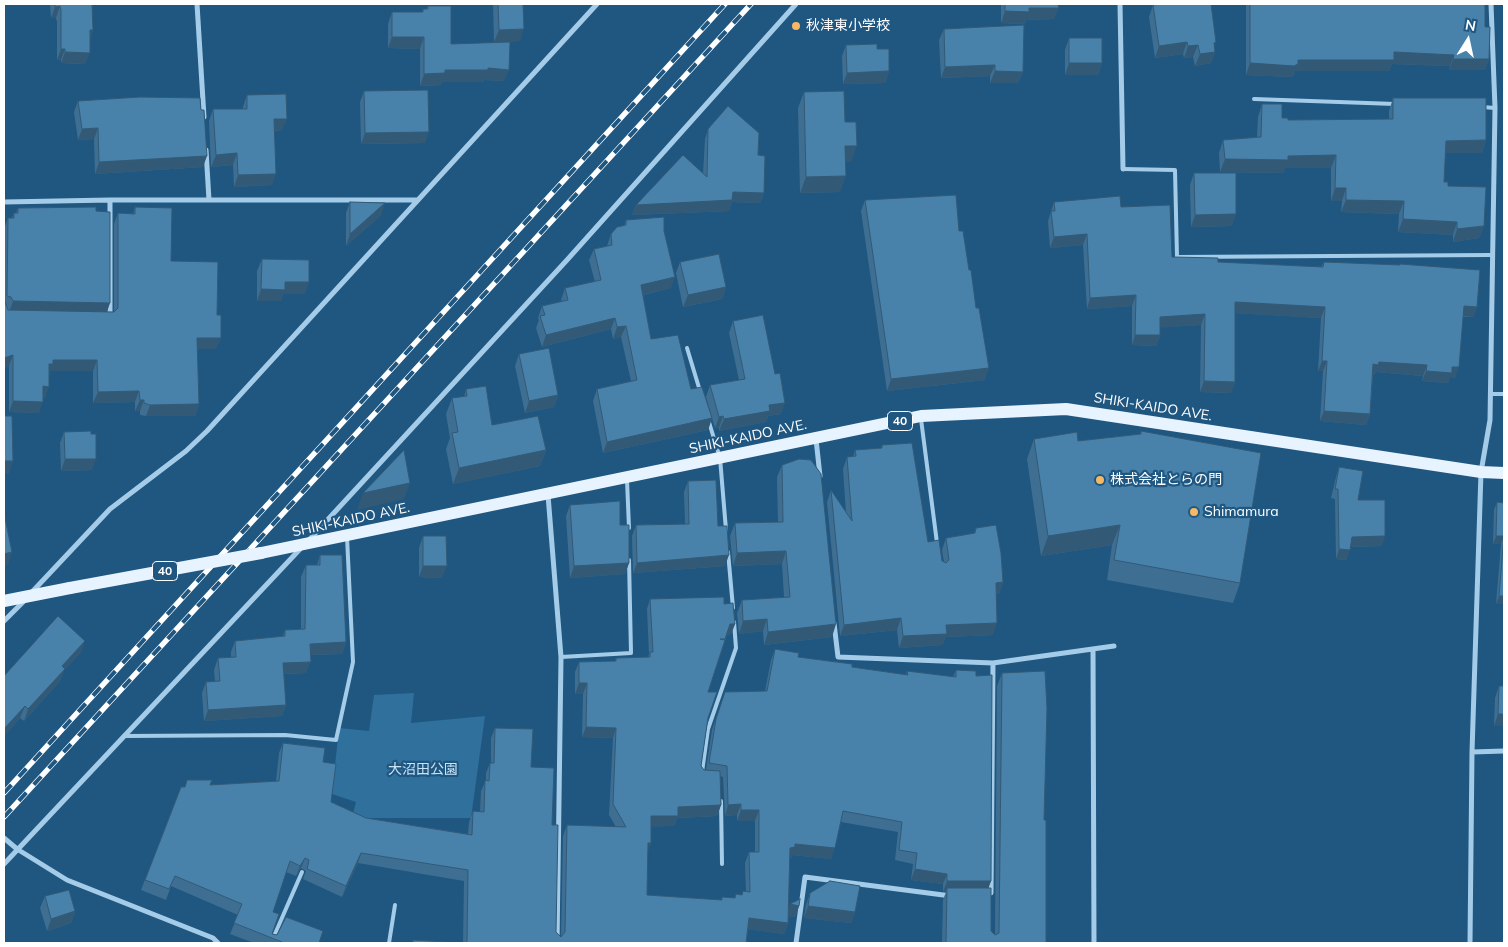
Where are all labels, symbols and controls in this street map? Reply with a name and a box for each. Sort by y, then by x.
north arrow [1443,15,1493,65]
text: N [1464,15,1477,35]
place label: 秋津東小学校 [806,18,890,34]
marker: 秋津東小学校 [790,20,802,32]
street label: SHIKI-KAIDO AVE. [1093,389,1213,425]
road number: 40 [888,412,912,431]
street label: SHIKI-KAIDO AVE. [688,416,808,458]
place label: 株式会社とらの門 [1110,472,1222,488]
marker: 株式会社とらの門 [1094,474,1106,486]
street label: SHIKI-KAIDO AVE. [291,499,411,541]
place label: Shimamura [1204,504,1279,520]
marker: Shimamura [1188,506,1200,518]
road number: 40 [152,562,178,580]
park label: 大沼田公園 [388,762,458,778]

